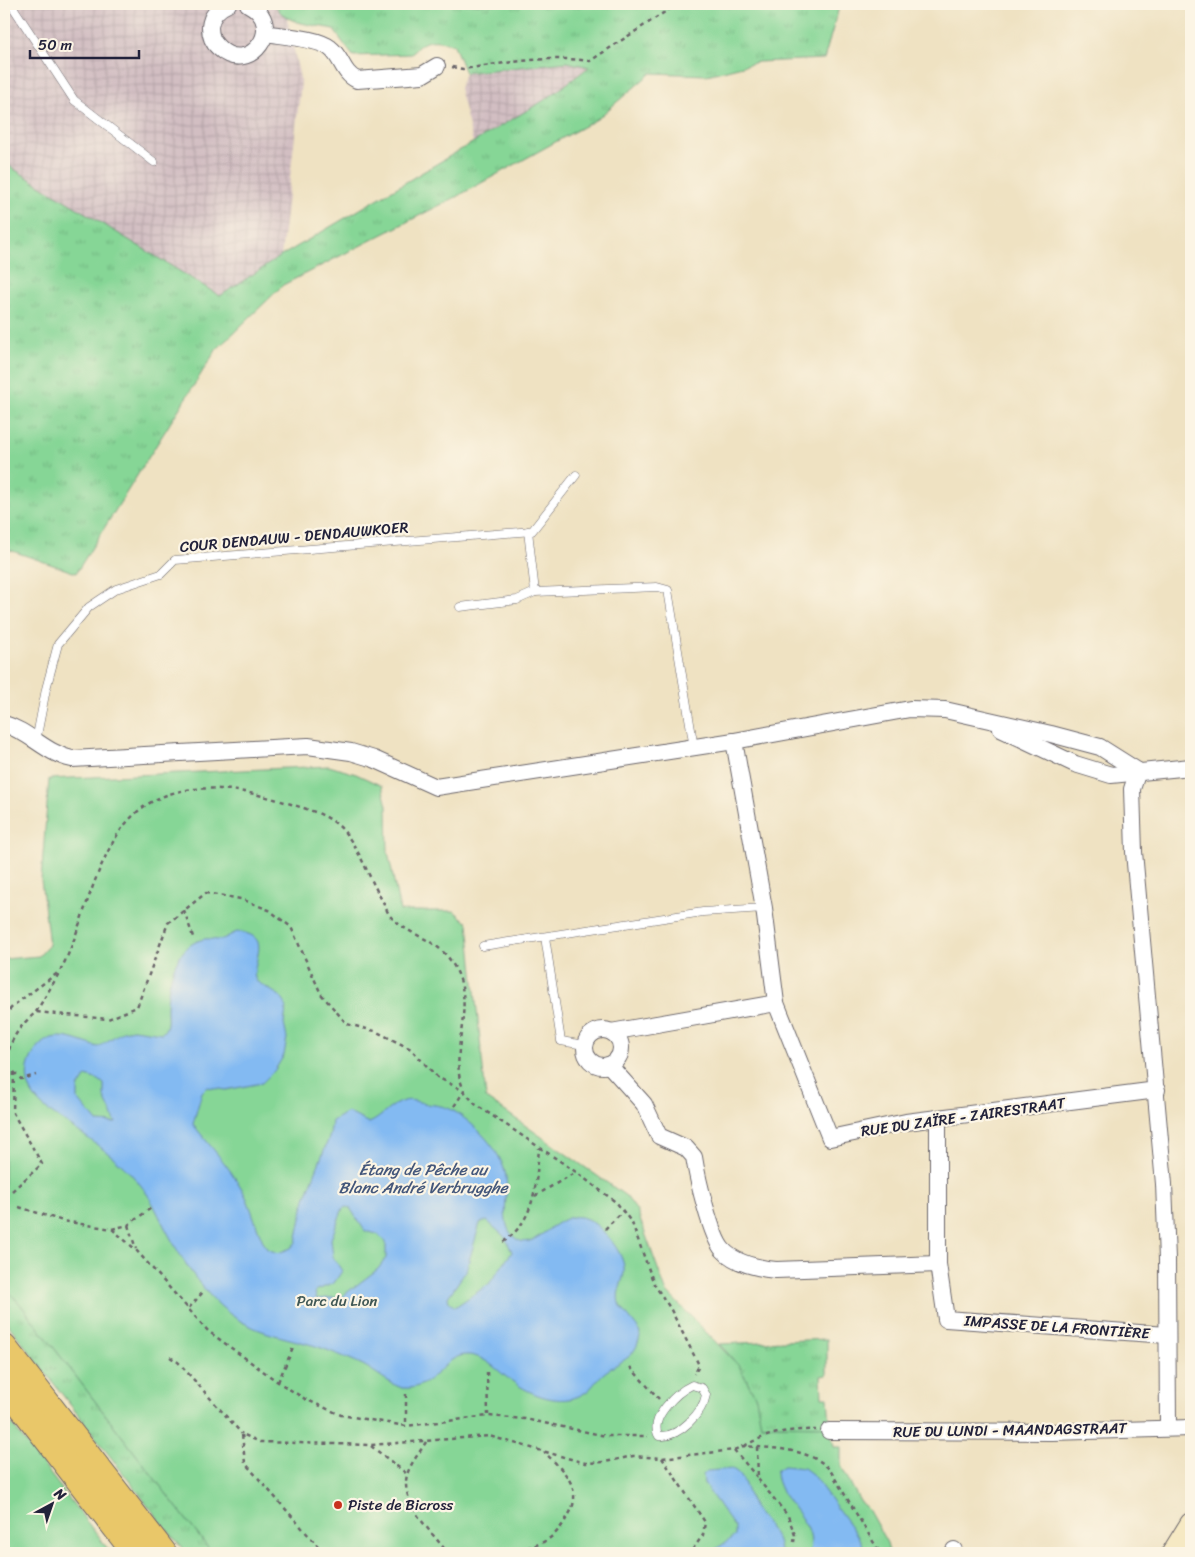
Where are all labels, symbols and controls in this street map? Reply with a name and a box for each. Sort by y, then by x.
scale bar [30,28,139,60]
text: 50 m [38,32,73,58]
street label: COUR DENDAUW - DENDAUWKOER [179,514,409,560]
street label: RUE DU ZAÏRE - ZAIRESTRAAT [859,1090,1069,1144]
water label: Étang de Pêche au Blanc André Verbrugghe [339,1155,510,1202]
park label: Parc du Lion [297,1288,377,1314]
street label: IMPASSE DE LA FRONTIÈRE [962,1307,1152,1347]
street label: RUE DU LUNDI - MAANDAGSTRAAT [893,1415,1129,1445]
north arrow [28,1480,78,1530]
text: N [48,1481,72,1507]
place label: Piste de Bicross [348,1492,453,1518]
marker: Piste de Bicross [332,1499,344,1511]

